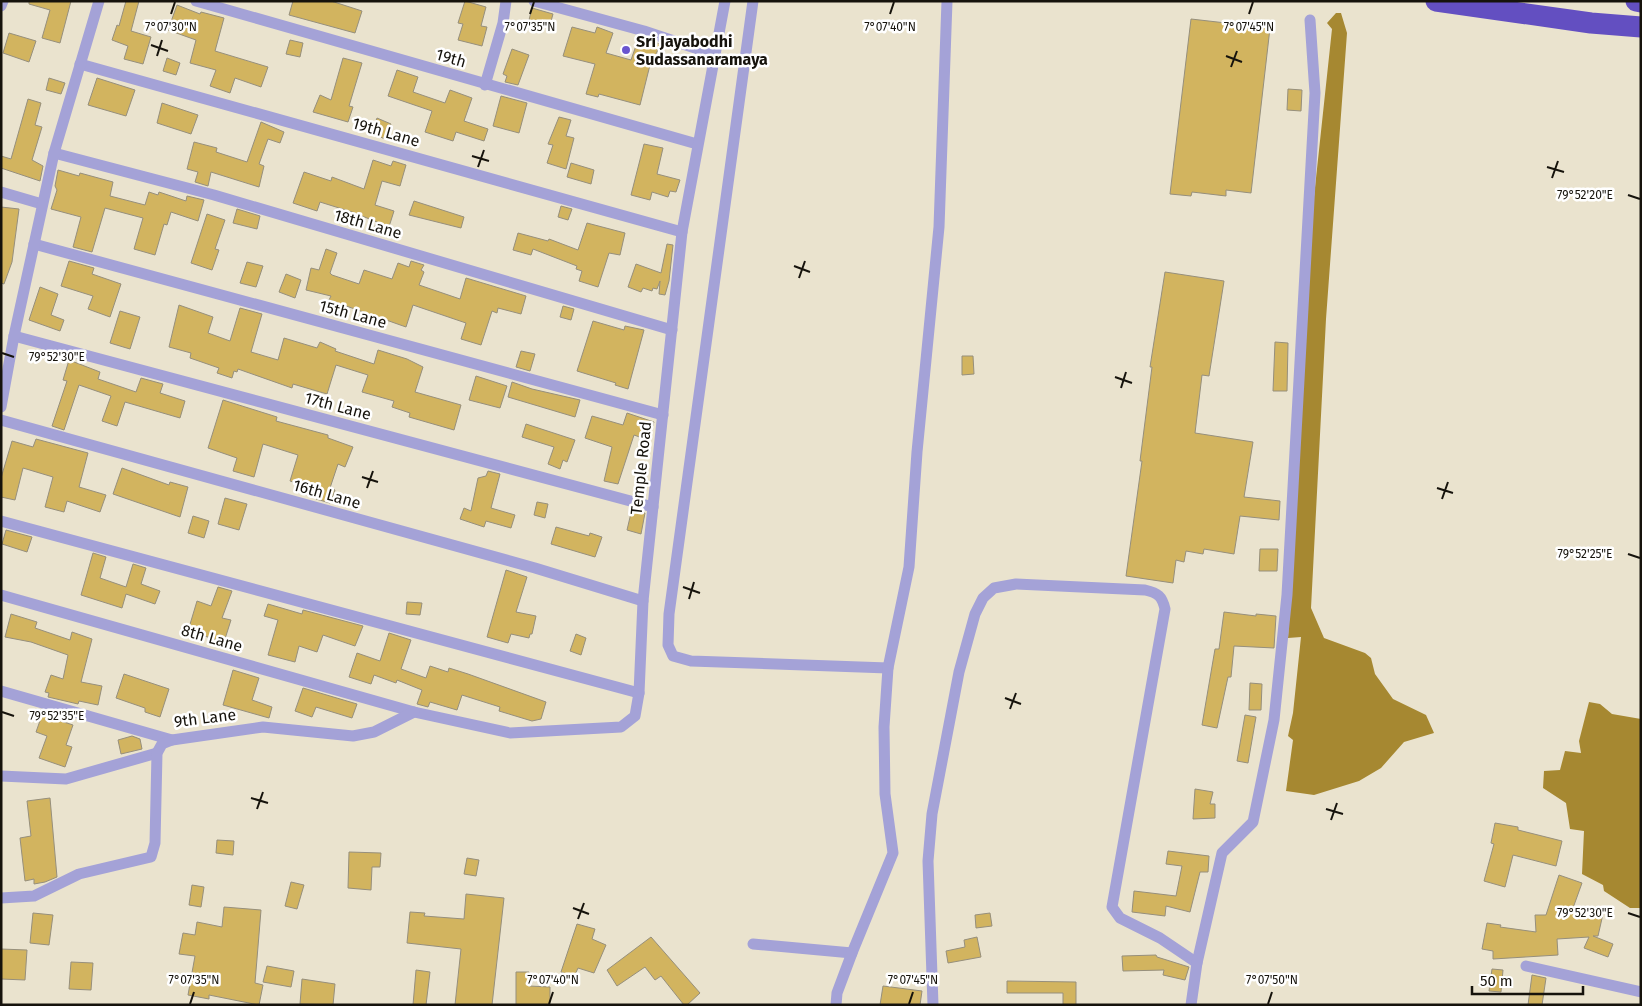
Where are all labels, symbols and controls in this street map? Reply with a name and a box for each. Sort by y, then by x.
text: 7°07'30"N [145,20,197,34]
text: 7°07'35"N [505,20,555,34]
text: 7°07'40"N [864,20,916,34]
text: 7°07'45"N [1224,20,1274,34]
place label: Sri Jayabodhi Sudassanaramaya [636,32,768,69]
marker: Sri Jayabodhi Sudassanaramaya [620,44,632,56]
street label: 19th [434,45,468,71]
street label: 19th Lane [350,113,422,151]
text: 79°52'20"E [1557,188,1613,202]
street label: 18th Lane [332,205,404,243]
street label: 15th Lane [317,296,389,332]
text: 79°52'30"E [29,350,85,364]
street label: 17th Lane [303,388,373,424]
street label: Temple Road [627,420,655,516]
street label: 16th Lane [291,475,363,513]
text: 79°52'25"E [1558,547,1612,561]
street label: 8th Lane [179,620,245,656]
street label: 9th Lane [173,705,237,731]
text: 79°52'35"E [30,709,84,723]
text: 79°52'30"E [1557,906,1613,920]
scale bar [1472,964,1583,996]
text: 50 m [1480,972,1513,990]
text: 7°07'35"N [169,973,219,987]
text: 7°07'40"N [527,973,579,987]
text: 7°07'45"N [888,973,938,987]
text: 7°07'50"N [1246,973,1298,987]

